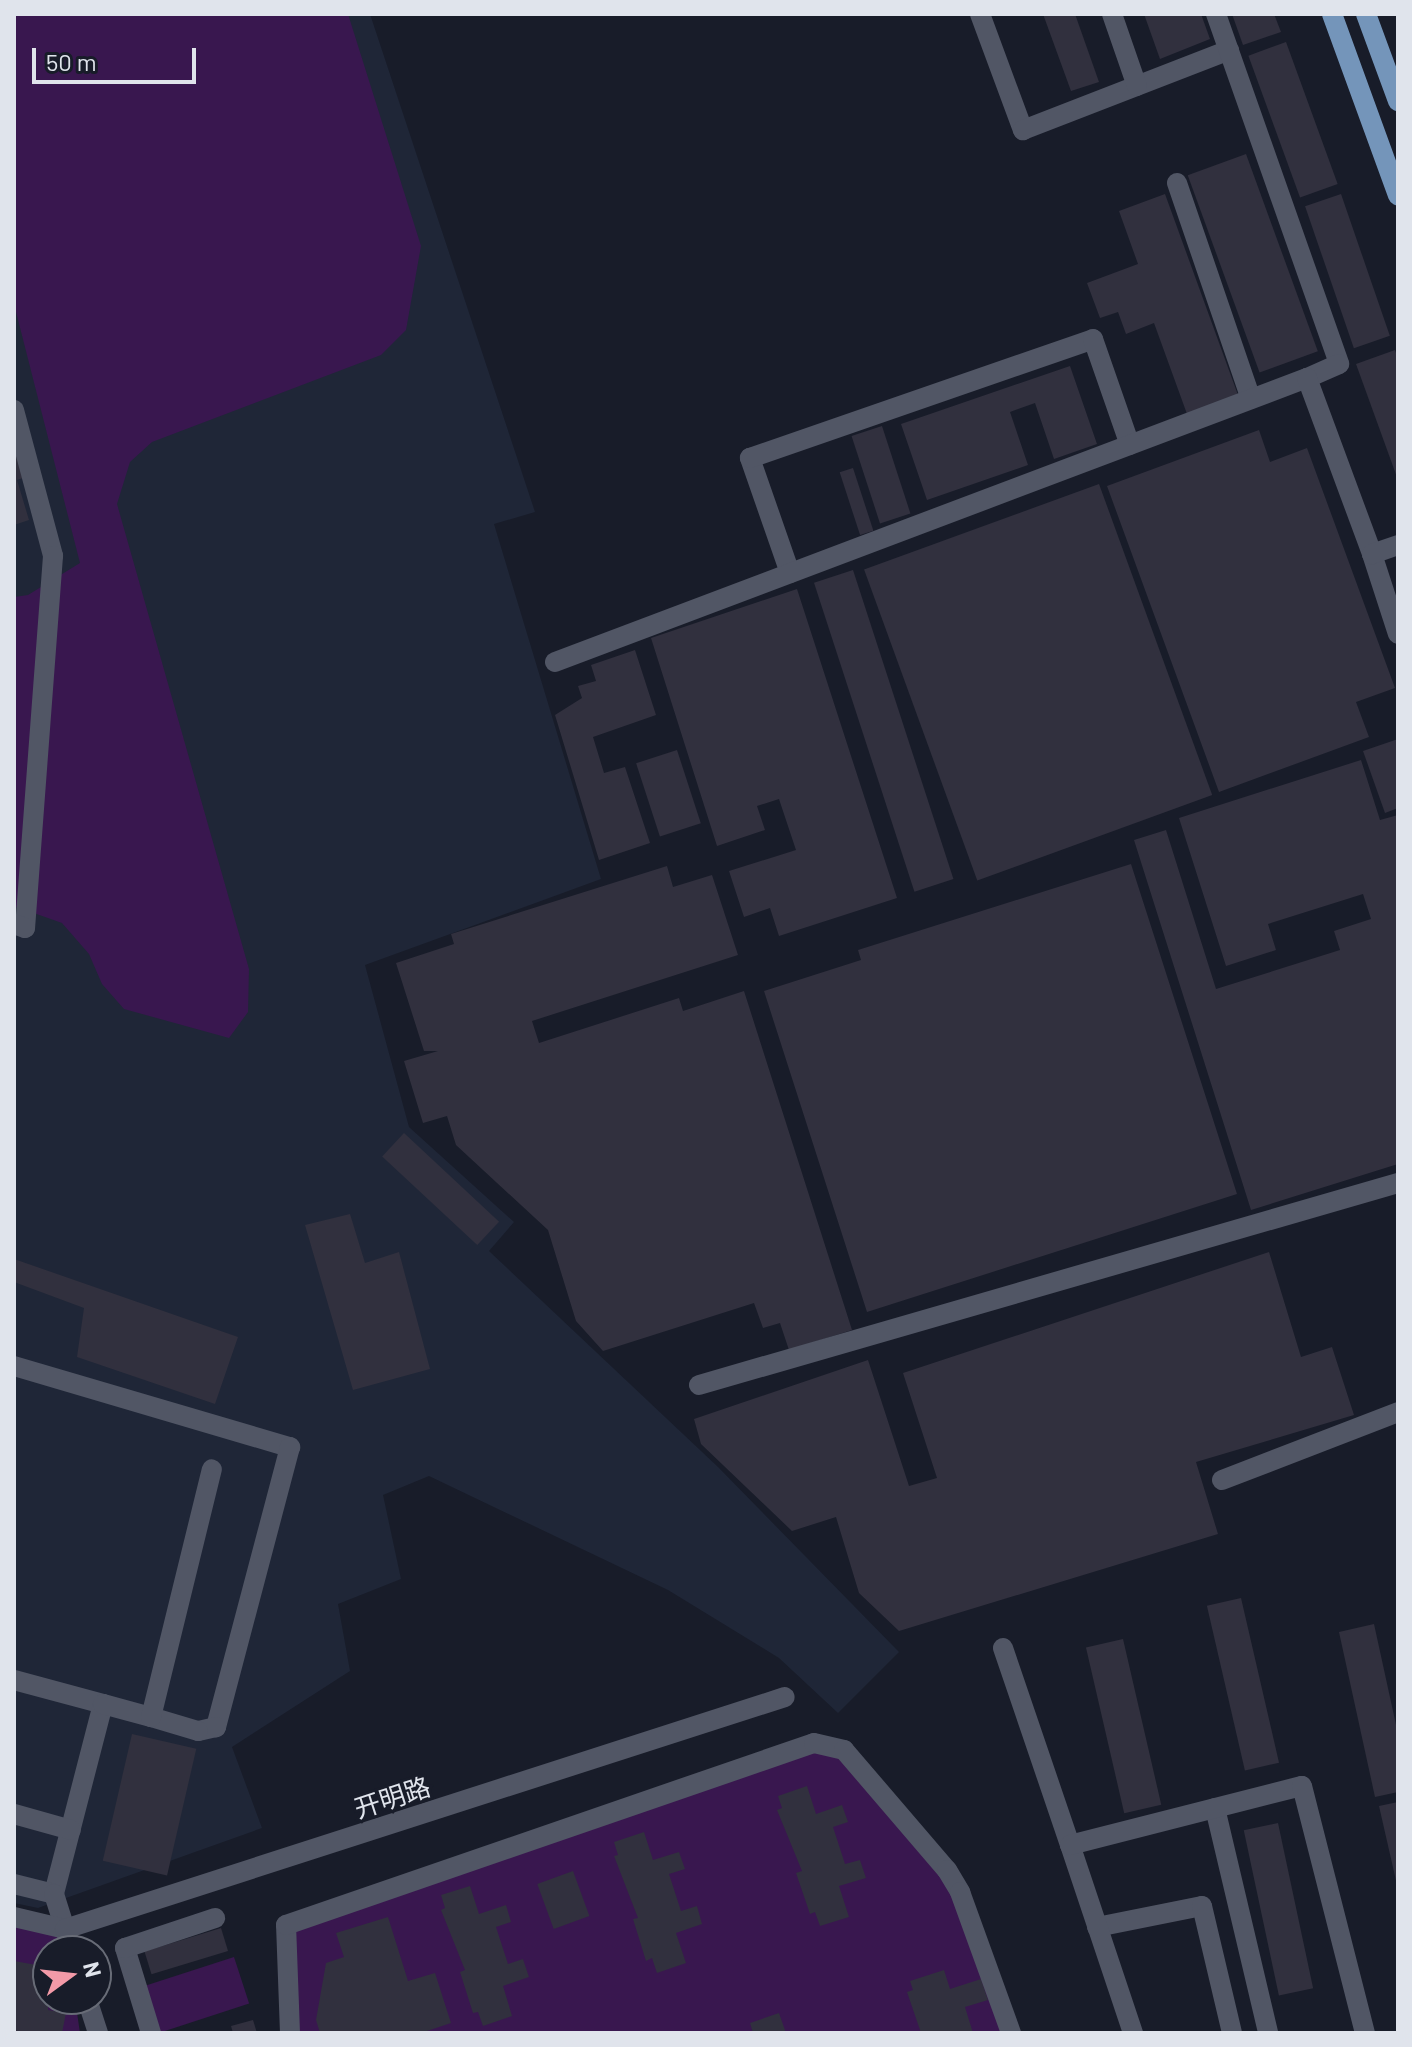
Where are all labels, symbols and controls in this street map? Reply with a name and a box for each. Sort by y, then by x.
scale bar [36,32,200,82]
text: 50 m [46,47,97,76]
street label: 开明路 [350,1770,434,1824]
north arrow [32,1935,112,2015]
text: N [79,1959,108,1980]

